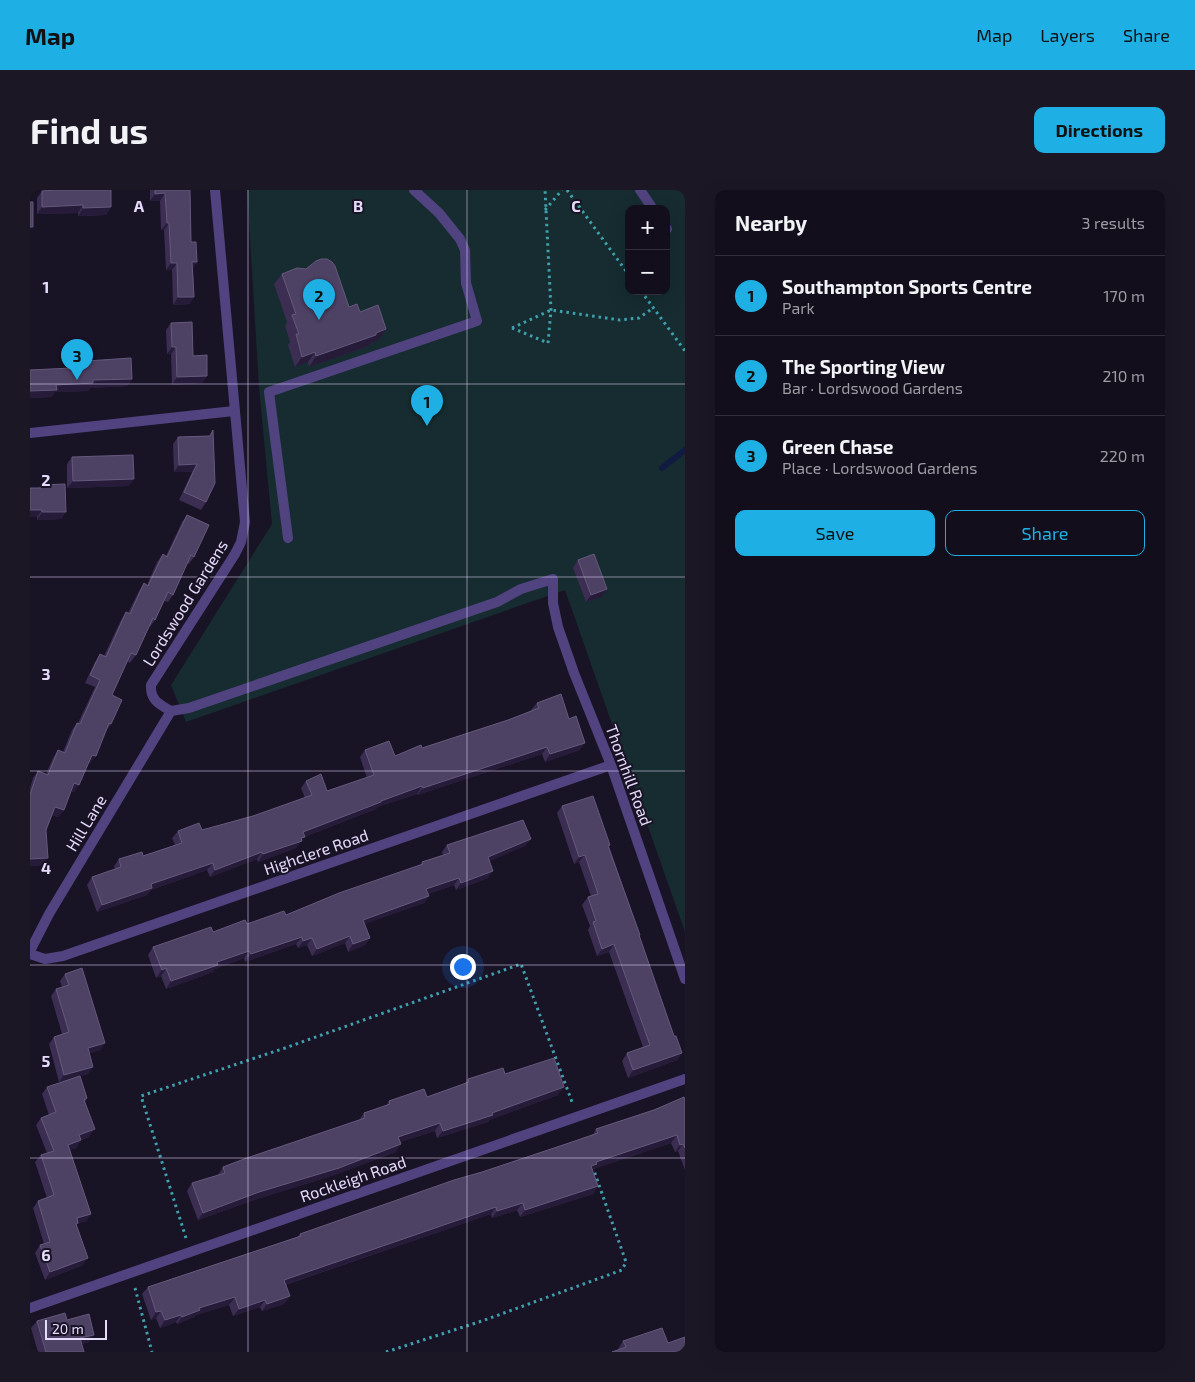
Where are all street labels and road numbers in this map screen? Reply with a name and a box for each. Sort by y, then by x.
street label: Lordswood Gardens [138,536,231,669]
street label: Thornhill Road [602,722,657,828]
street label: Hill Lane [61,791,110,854]
street label: Highclere Road [261,825,371,878]
street label: Rockleigh Road [297,1152,408,1206]

